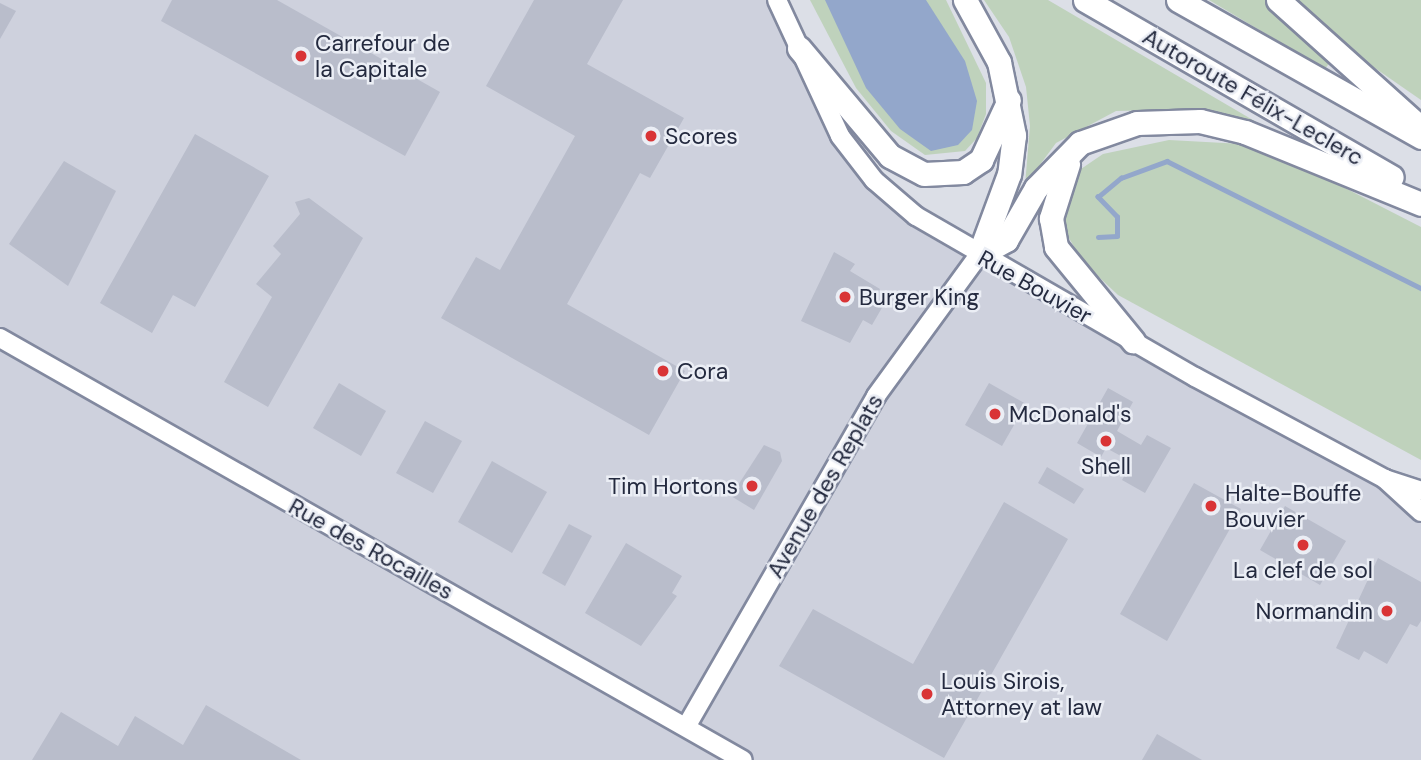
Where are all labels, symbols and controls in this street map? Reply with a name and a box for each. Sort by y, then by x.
street label: Autoroute Félix-Leclerc [1138,23,1368,171]
place label: Carrefour de la Capitale [315,29,450,83]
marker: Carrefour de la Capitale [293,48,309,64]
place label: Scores [665,122,738,150]
marker: Scores [643,128,659,144]
street label: Rue Bouvier [973,244,1097,330]
place label: Burger King [859,283,979,311]
marker: Burger King [837,289,853,305]
place label: Cora [677,357,728,385]
marker: Cora [655,363,671,379]
street label: Avenue des Replats [761,389,889,583]
place label: McDonald's [1009,400,1131,428]
marker: McDonald's [987,406,1003,422]
marker: Shell [1098,433,1114,449]
place label: Shell [1081,452,1131,480]
place label: Tim Hortons [608,472,738,500]
marker: Tim Hortons [744,478,760,494]
place label: Halte-Bouffe Bouvier [1225,479,1361,533]
street label: Rue des Rocailles [284,492,458,606]
marker: Halte-Bouffe Bouvier [1203,498,1219,514]
marker: La clef de sol [1295,537,1311,553]
place label: La clef de sol [1233,556,1373,584]
place label: Normandin [1256,597,1373,625]
marker: Normandin [1379,603,1395,619]
place label: Louis Sirois, Attorney at law [941,667,1102,721]
marker: Louis Sirois, Attorney at law [919,686,935,702]

